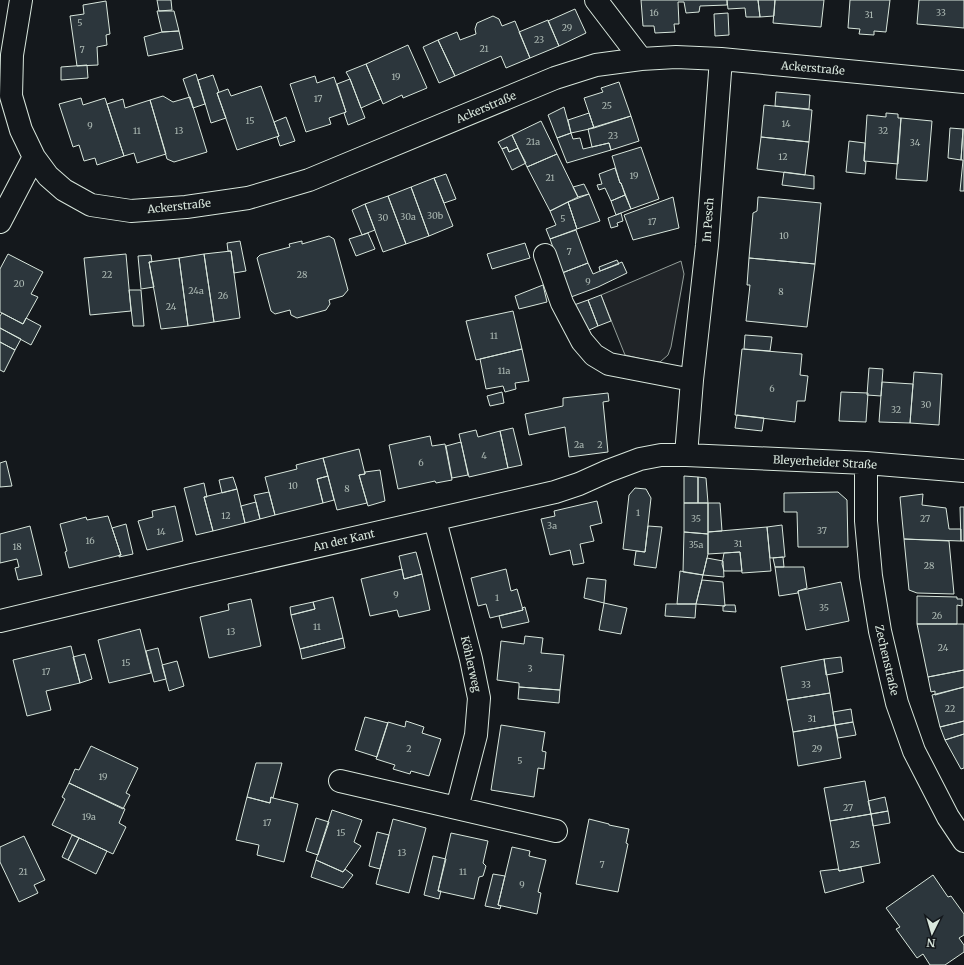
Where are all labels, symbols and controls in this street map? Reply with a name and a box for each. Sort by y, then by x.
house number: 16 [649,7,659,18]
house number: 33 [936,7,946,18]
house number: 31 [865,9,873,20]
house number: 5 [77,17,83,28]
house number: 29 [562,22,572,33]
house number: 23 [534,34,544,45]
house number: 21 [479,43,489,54]
house number: 7 [79,44,85,55]
street label: Ackerstraße [780,58,846,78]
house number: 19 [391,71,401,82]
street label: Ackerstraße [453,88,518,126]
house number: 17 [314,93,322,104]
house number: 25 [602,100,612,111]
house number: 15 [245,115,255,126]
house number: 14 [781,118,791,129]
house number: 9 [87,120,93,131]
house number: 11 [133,125,141,136]
house number: 13 [175,125,183,136]
house number: 32 [878,125,888,136]
house number: 23 [608,130,618,141]
house number: 21a [526,136,540,147]
house number: 34 [910,137,921,148]
house number: 12 [778,151,788,162]
house number: 19 [629,170,639,181]
house number: 21 [545,172,555,183]
street label: Ackerstraße [145,196,212,216]
street label: In Pesch [699,197,717,243]
house number: 30b [427,210,444,221]
house number: 30a [400,211,416,222]
house number: 30 [378,212,389,223]
house number: 5 [560,213,566,224]
house number: 17 [648,216,656,227]
house number: 10 [779,230,789,241]
house number: 7 [566,246,572,257]
house number: 22 [102,269,112,280]
house number: 28 [297,269,307,280]
house number: 9 [585,276,591,287]
house number: 20 [14,278,25,289]
house number: 24a [188,285,204,296]
house number: 8 [778,286,784,297]
house number: 26 [218,290,229,301]
house number: 24 [166,301,177,312]
house number: 11 [490,330,498,341]
house number: 11a [498,365,511,376]
house number: 6 [769,383,775,394]
house number: 30 [921,399,932,410]
house number: 32 [891,404,901,415]
house number: 2a [574,439,584,450]
house number: 2 [597,439,603,450]
house number: 4 [481,450,487,461]
street label: Bleyerheider Straße [773,452,878,472]
house number: 6 [418,457,424,468]
house number: 10 [288,480,298,491]
house number: 8 [344,483,350,494]
house number: 1 [636,507,640,518]
house number: 12 [221,510,231,521]
house number: 35 [691,513,701,524]
house number: 27 [920,513,930,524]
house number: 3a [547,520,557,531]
house number: 37 [817,525,827,536]
house number: 14 [156,526,166,537]
street label: An der Kant [311,526,377,554]
house number: 16 [85,535,95,546]
house number: 31 [734,538,742,549]
house number: 35a [689,539,704,550]
house number: 18 [12,541,22,552]
house number: 28 [924,560,934,571]
house number: 9 [393,589,399,600]
house number: 1 [495,592,499,603]
house number: 35 [819,602,829,613]
house number: 26 [932,610,943,621]
house number: 11 [313,621,321,632]
street label: Zechenstraße [872,623,902,697]
house number: 13 [227,626,235,637]
street label: Köhlerweg [458,635,484,694]
house number: 24 [938,642,949,653]
house number: 15 [121,657,131,668]
house number: 3 [527,663,533,674]
house number: 17 [42,666,50,677]
house number: 33 [801,679,811,690]
house number: 22 [945,703,955,714]
house number: 31 [808,713,816,724]
house number: 2 [406,743,412,754]
house number: 29 [812,743,822,754]
house number: 5 [517,755,523,766]
house number: 19 [98,771,108,782]
house number: 27 [843,802,853,813]
house number: 19a [82,811,96,822]
house number: 17 [263,817,271,828]
house number: 15 [336,827,346,838]
house number: 25 [850,839,860,850]
house number: 13 [398,847,406,858]
house number: 7 [599,859,605,870]
house number: 21 [18,866,28,877]
house number: 11 [459,866,467,877]
house number: 9 [519,879,525,890]
north arrow [912,913,952,953]
text: N [926,936,936,950]

